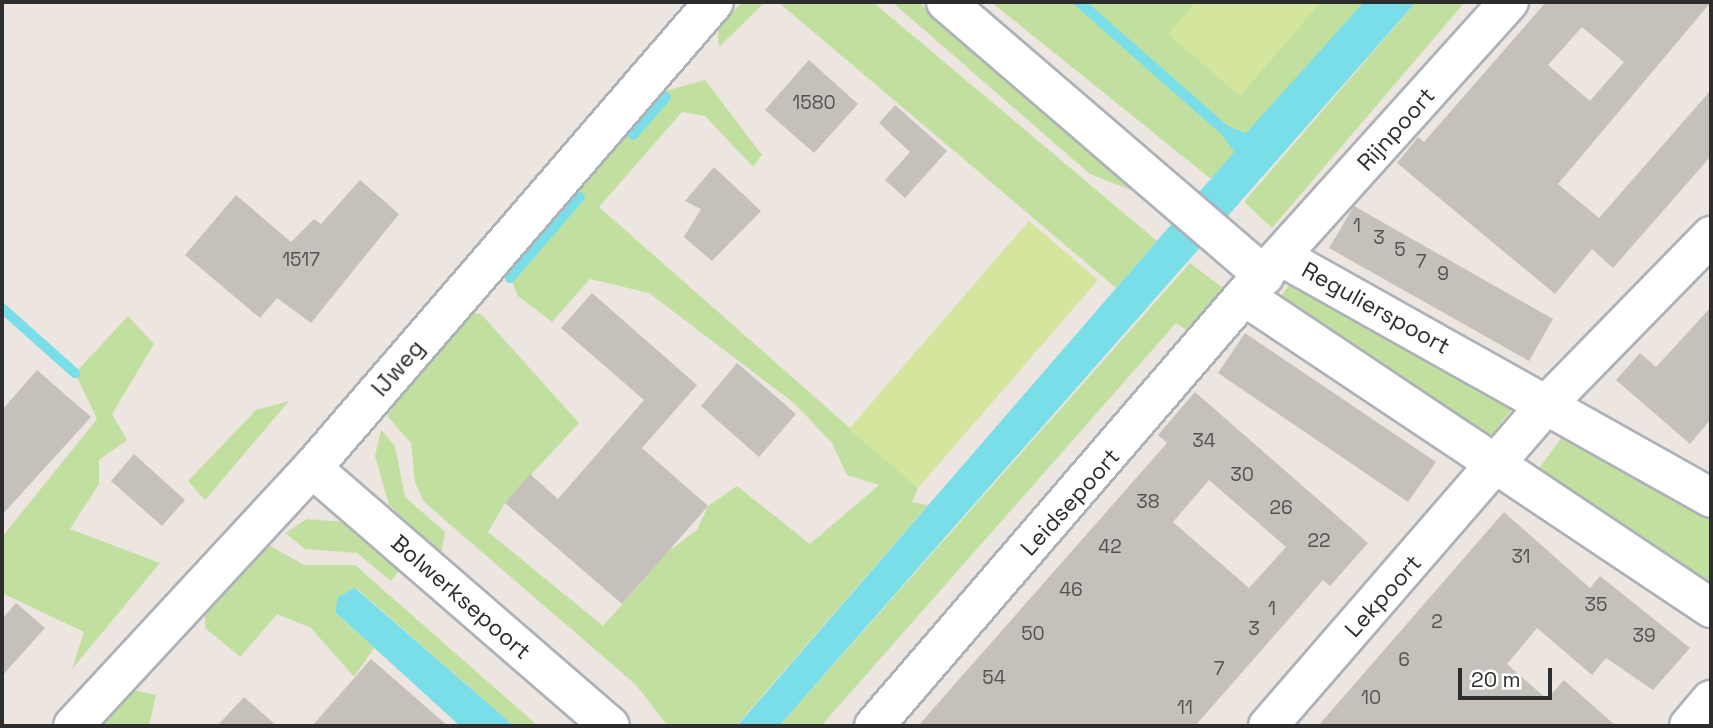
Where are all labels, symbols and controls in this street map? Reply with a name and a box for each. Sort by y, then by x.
street label: Rijnpoort [1351,82,1441,176]
house number: 1580 [792,92,836,114]
house number: 1 [1353,215,1361,237]
house number: 3 [1373,227,1385,249]
house number: 5 [1394,239,1406,261]
house number: 1517 [282,249,320,271]
house number: 7 [1416,251,1426,273]
street label: Regulierspoort [1297,256,1455,360]
house number: 9 [1437,263,1449,285]
street label: IJweg [366,334,430,402]
house number: 34 [1192,430,1216,452]
street label: Leidsepoort [1015,443,1125,561]
house number: 30 [1230,464,1254,486]
house number: 38 [1136,491,1160,513]
house number: 26 [1269,497,1293,519]
street label: Bolwerksepoort [386,529,536,665]
house number: 22 [1308,530,1330,552]
house number: 42 [1098,536,1122,558]
house number: 31 [1511,546,1531,568]
street label: Lekpoort [1339,549,1427,643]
house number: 46 [1059,579,1083,601]
house number: 35 [1585,594,1607,616]
house number: 1 [1268,598,1276,620]
house number: 2 [1431,611,1443,633]
house number: 3 [1248,618,1260,640]
house number: 50 [1021,623,1045,645]
house number: 39 [1632,625,1656,647]
house number: 6 [1398,649,1410,671]
scale bar [1461,654,1556,698]
house number: 7 [1214,658,1224,680]
text: 20 m [1471,666,1521,693]
house number: 54 [982,667,1006,689]
house number: 10 [1361,687,1381,709]
house number: 11 [1177,697,1193,719]

